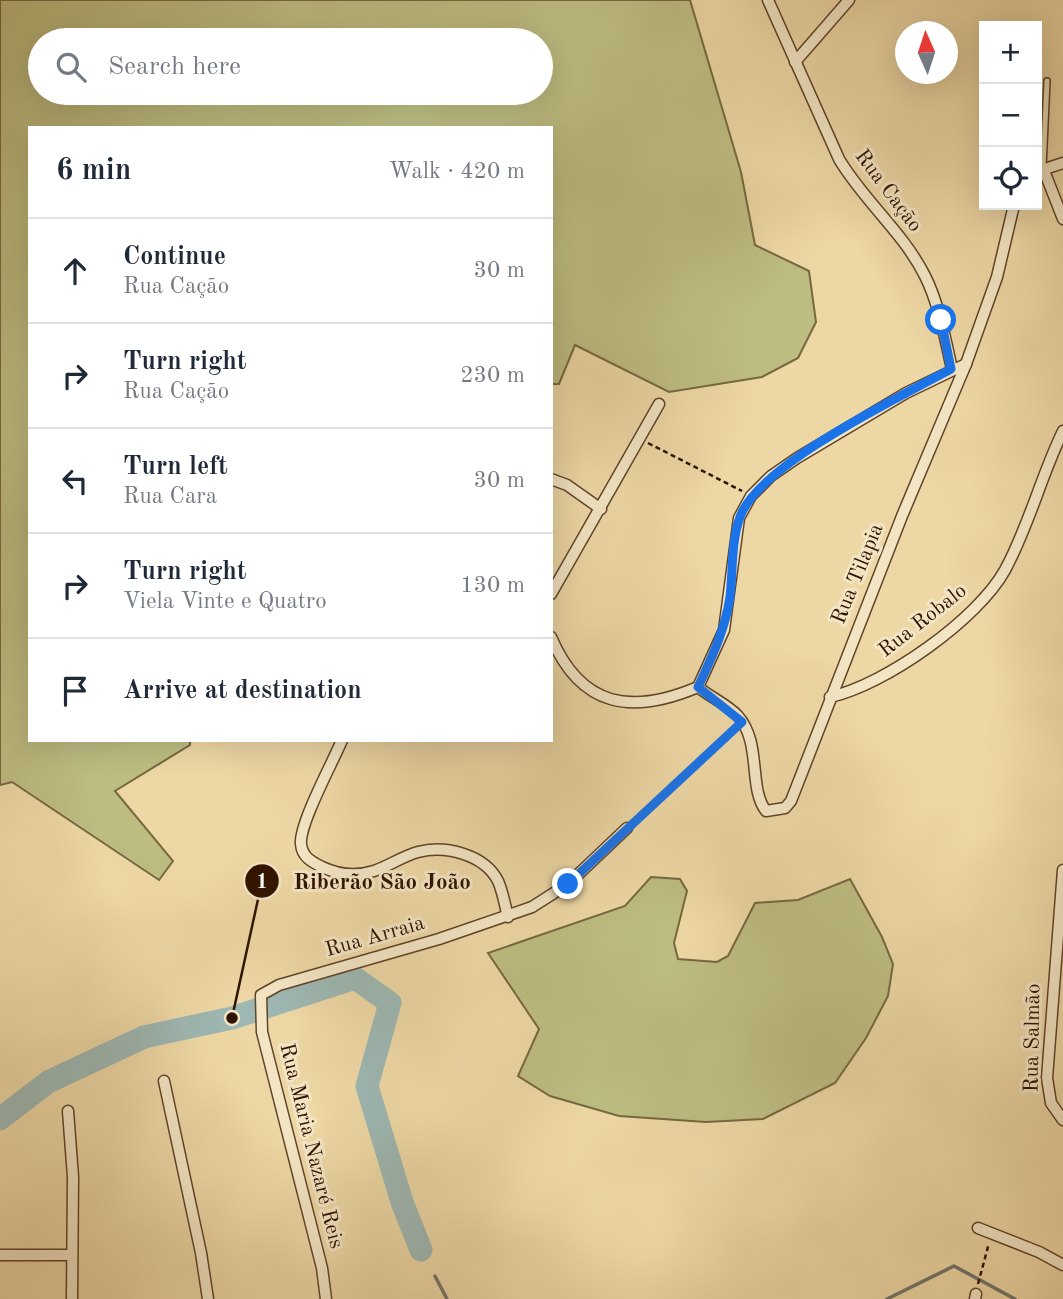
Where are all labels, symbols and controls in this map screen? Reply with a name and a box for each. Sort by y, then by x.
north arrow [895,21,958,84]
map controls [979,21,1042,210]
button: + [979,21,1042,84]
search box [28,28,553,105]
icon: search [52,48,90,86]
text: Search here [108,54,241,80]
button: − [979,84,1042,147]
street label: Rua Cação [850,146,926,236]
button: locate [979,147,1042,210]
text: 6 min [56,156,131,186]
text: Walk · 420 m [389,160,525,183]
text: Continue [123,244,226,270]
icon: ahead [56,252,94,290]
text: 30 m [474,259,525,282]
text: Rua Cação [123,275,229,298]
route start [925,304,956,335]
text: Turn right [123,349,246,375]
icon: right [56,357,94,395]
text: 230 m [460,364,525,387]
text: Rua Cação [123,380,229,403]
text: Turn left [123,454,228,480]
icon: left [56,462,94,500]
text: 30 m [474,469,525,492]
text: Rua Cara [123,485,217,508]
street label: Rua Tilapia [828,521,888,627]
text: Turn right [123,559,246,585]
icon: right [56,567,94,605]
text: 130 m [460,574,525,597]
street label: Rua Robalo [875,580,971,662]
text: Viela Vinte e Quatro [123,590,327,613]
icon: arrive [56,672,94,710]
text: Arrive at destination [123,678,362,704]
callout: Riberão São João [244,859,485,903]
route end [552,868,583,899]
text: Riberão São João [293,871,471,894]
text: 1 [256,872,268,893]
street label: Rua Arraia [323,913,427,961]
street label: Rua Salmão [1022,983,1044,1093]
street label: Rua Maria Nazaré Reis [275,1041,347,1251]

